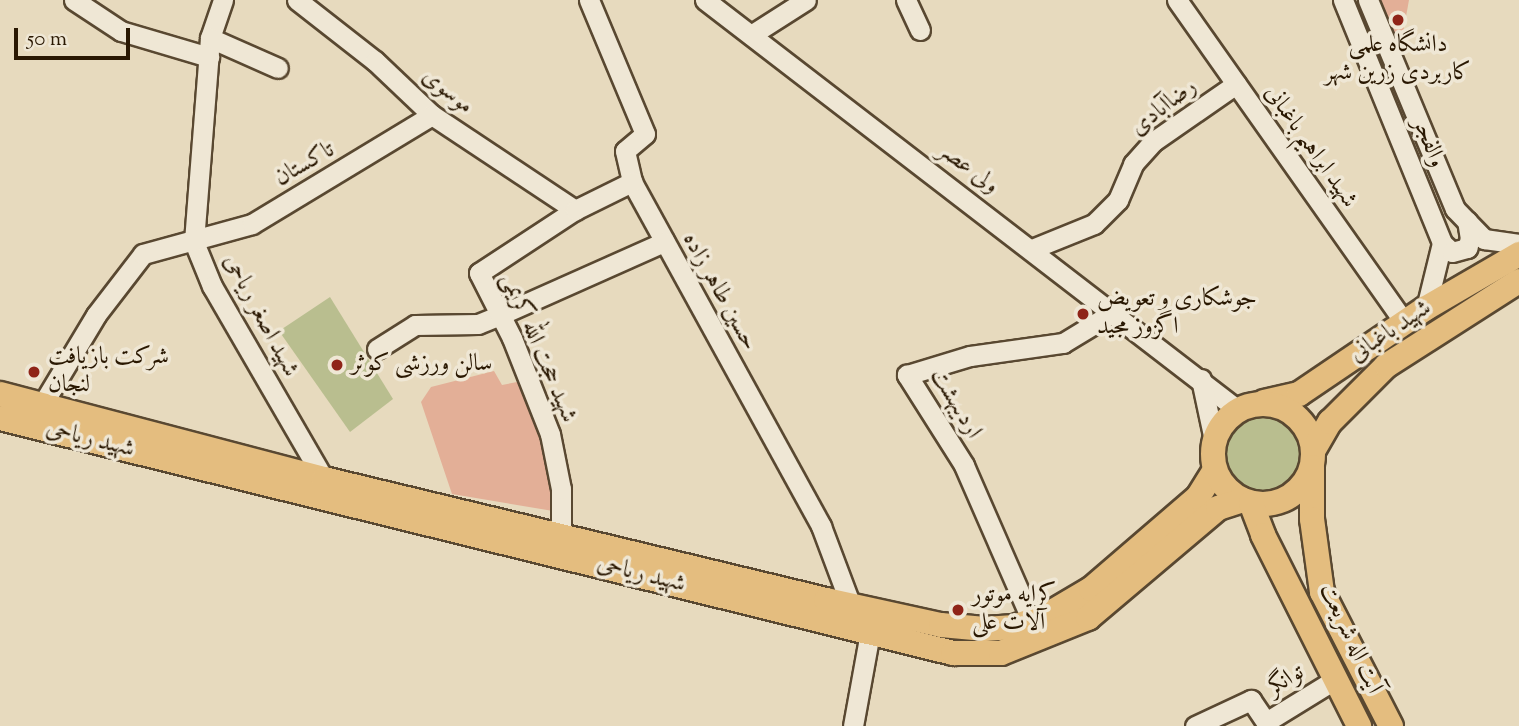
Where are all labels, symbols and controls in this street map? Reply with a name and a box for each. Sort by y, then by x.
marker: دانشگاه علمی کاربردی زرین شهر [1390,12,1406,28]
scale bar [18,14,133,58]
text: 50 m [27,25,67,55]
place label: دانشگاه علمی کاربردی زرین شهر [1325,32,1471,88]
street label: موسوی [415,63,479,121]
street label: رضاآبادی [1125,73,1203,143]
street label: شهید ابراهیم باغبانی [1257,80,1363,214]
street label: والفجر [1405,114,1451,172]
street label: تاکستان [270,136,340,194]
street label: ولی عصر [932,137,1004,201]
street label: حسین طاهر زاده [675,228,763,356]
street label: شهید اصغر ریاحی [216,250,304,382]
street label: شهید حجت الله کریمی [494,269,582,427]
place label: جوشکاری و تعویض اگزوز مجید [1097,286,1257,342]
street label: شهید باغبانی [1345,294,1437,370]
marker: جوشکاری و تعویض اگزوز مجید [1075,306,1091,322]
place label: شرکت بازیافت لنجان [48,344,169,400]
place label: سالن ورزشی کوثر [351,351,492,379]
marker: سالن ورزشی کوثر [329,357,345,373]
marker: شرکت بازیافت لنجان [26,364,42,380]
street label: اردیبهشت [923,364,987,444]
street label: شهید ریاحی [43,415,137,465]
street label: شهید ریاحی [594,550,688,600]
street label: آیت اله شریعت [1312,579,1388,699]
place label: کرایه موتور آلات علی [972,582,1056,638]
marker: کرایه موتور آلات علی [950,602,966,618]
street label: توانگر [1262,659,1310,703]

